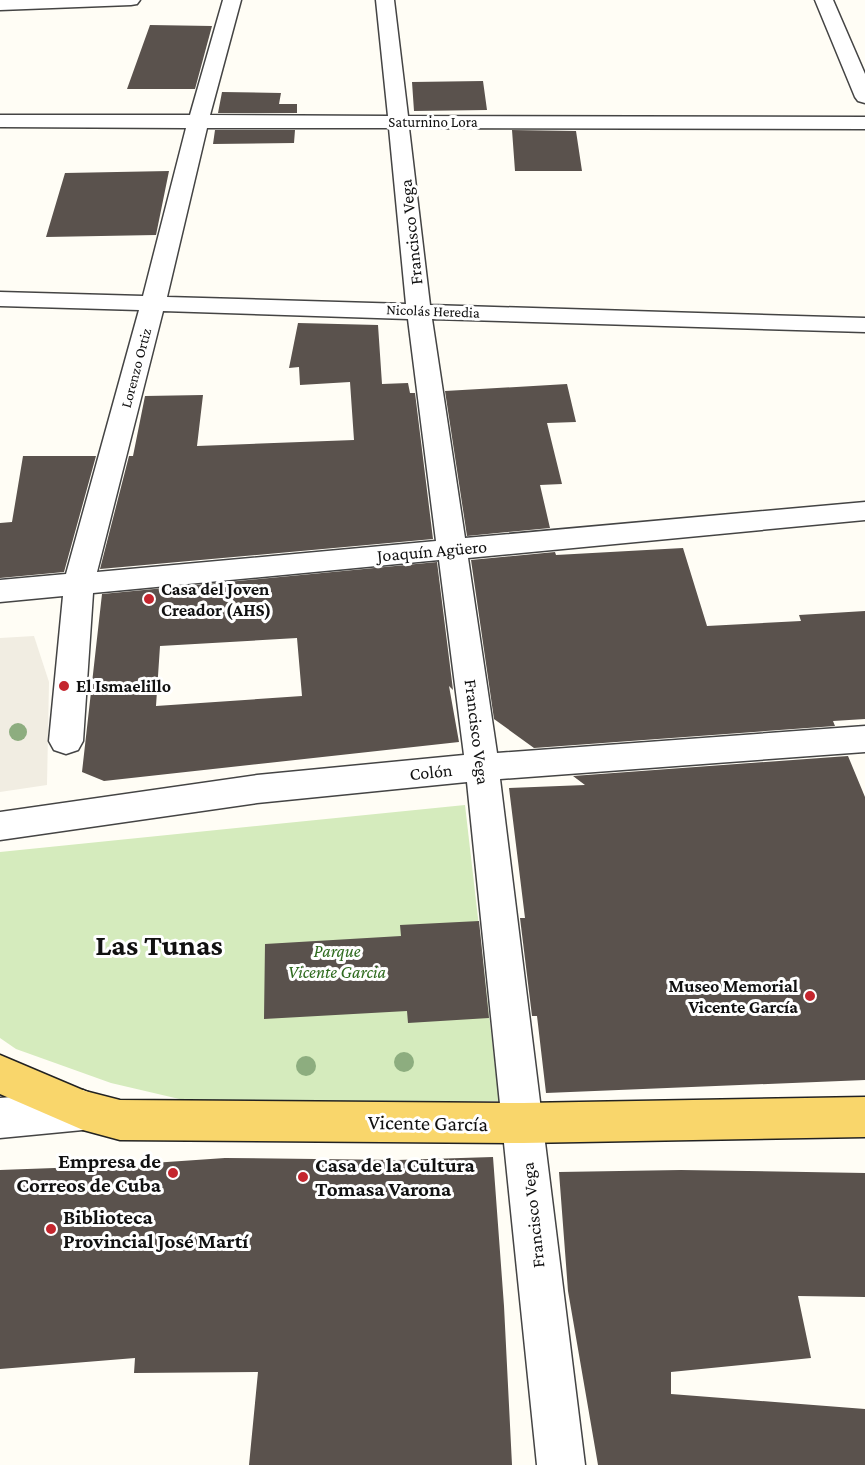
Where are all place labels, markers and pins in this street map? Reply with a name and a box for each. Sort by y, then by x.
place label: Casa del Joven Creador (AHS) [161,579,271,621]
marker: Casa del Joven Creador (AHS) [142,592,156,606]
place label: El Ismaelillo [76,676,171,696]
marker: El Ismaelillo [57,679,71,693]
place label: Museo Memorial Vicente García [669,976,798,1017]
marker: Museo Memorial Vicente García [803,989,817,1003]
place label: Empresa de Correos de Cuba [16,1149,162,1197]
place label: Casa de la Cultura Tomasa Varona [315,1153,476,1201]
marker: Empresa de Correos de Cuba [166,1166,180,1180]
marker: Casa de la Cultura Tomasa Varona [296,1170,310,1184]
place label: Biblioteca Provincial José Martí [63,1205,249,1253]
marker: Biblioteca Provincial José Martí [44,1222,58,1236]

